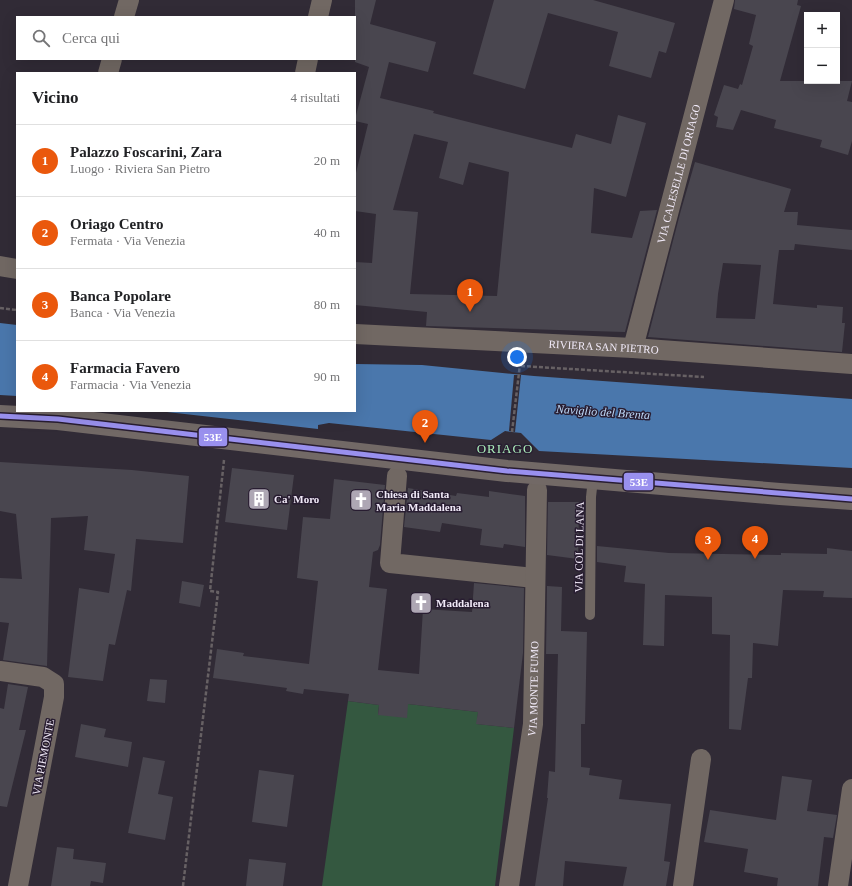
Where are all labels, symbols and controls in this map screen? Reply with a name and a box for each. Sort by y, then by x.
map controls [804,12,840,84]
button: + [804,12,840,48]
search box [16,16,356,60]
icon: search [30,27,52,49]
text: Cerca qui [62,30,120,46]
button: − [804,48,840,84]
text: Vicino [32,88,79,107]
text: 4 risultati [291,90,340,105]
street label: VIA CALESELLE DI ORIAGO [655,103,703,245]
text: Palazzo Foscarini, Zara [70,144,222,160]
text: 1 [42,153,48,168]
text: 20 m [314,153,340,168]
text: Luogo · Riviera San Pietro [70,161,210,176]
text: Oriago Centro [70,216,163,232]
text: 2 [42,225,48,240]
text: 40 m [314,225,340,240]
text: Fermata · Via Venezia [70,233,185,248]
pin: 1 [457,279,483,312]
text: Banca Popolare [70,288,171,304]
text: 3 [42,297,48,312]
text: 80 m [314,297,340,312]
text: Banca · Via Venezia [70,305,175,320]
street label: RIVIERA SAN PIETRO [548,338,659,356]
your location [507,347,527,367]
text: Farmacia Favero [70,360,180,376]
text: 4 [42,369,48,384]
text: 90 m [314,369,340,384]
text: Farmacia · Via Venezia [70,377,191,392]
water label: Naviglio del Brenta [555,402,650,422]
pin: 2 [412,410,438,443]
line badge: 53E [198,427,228,447]
text: 53E [204,431,222,443]
district label: ORIAGO [477,441,533,456]
line badge: 53E [623,472,654,491]
text: 53E [630,476,648,488]
building icon: Ca' Moro [246,486,272,512]
church icon: Chiesa di Santa Maria Maddalena [348,487,374,513]
place label: Chiesa di Santa Maria Maddalena [376,488,462,513]
place label: Ca' Moro [274,493,320,505]
street label: VIA COL DI LANA [572,501,586,593]
pin: 4 [742,526,768,559]
pin: 3 [695,527,721,560]
church icon: Maddalena [408,590,434,616]
place label: Maddalena [436,597,490,609]
street label: VIA MONTE FUMO [525,641,540,737]
street label: VIA PIEMONTE [30,718,56,796]

